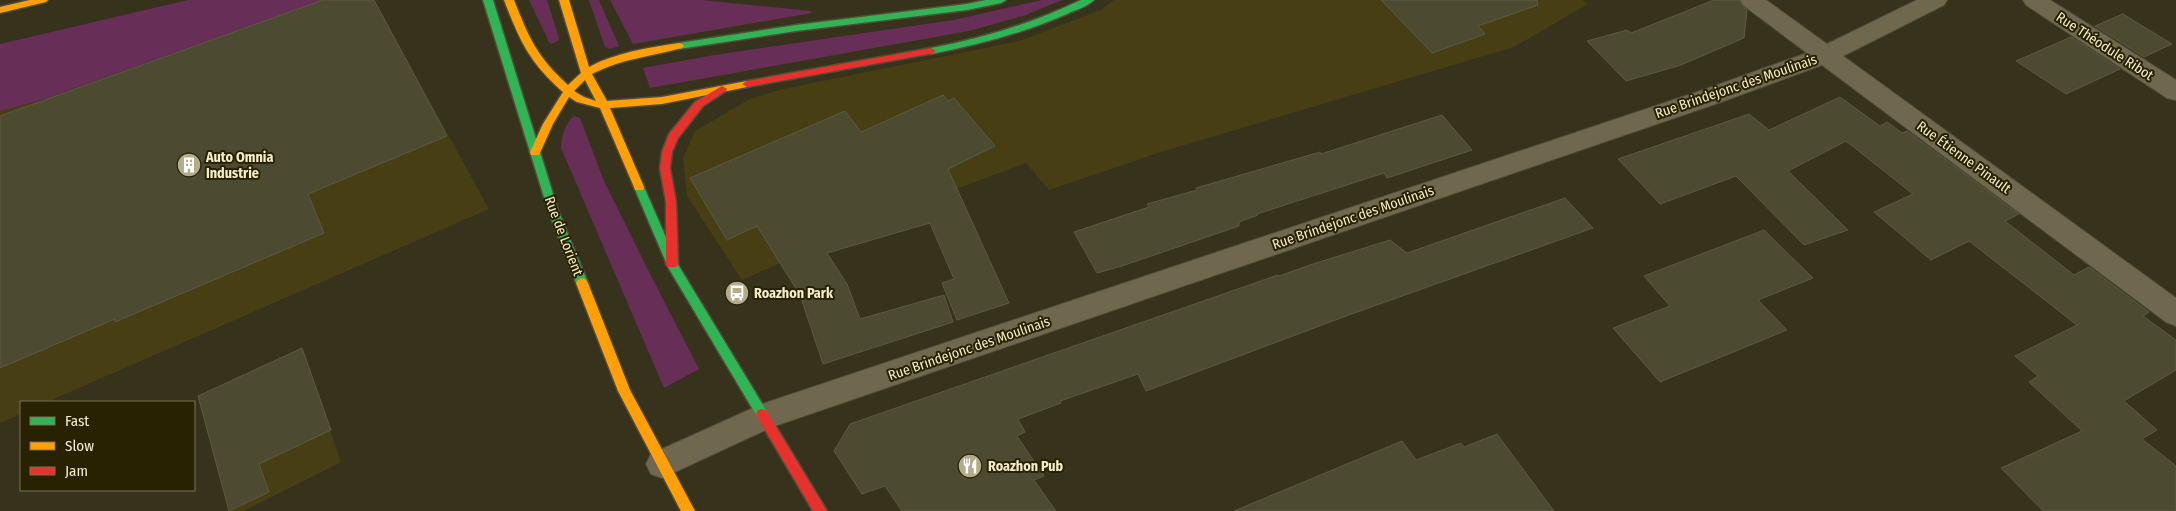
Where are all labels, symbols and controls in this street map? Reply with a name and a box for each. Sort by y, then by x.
street label: Rue Théodule Ribot [2053,9,2157,84]
street label: Rue Brindejonc des Moulinais [1653,51,1819,122]
street label: Rue Étienne Pinault [1913,117,2015,198]
place label: Auto Omnia Industrie [205,149,273,182]
building icon: Auto Omnia Industrie [176,152,202,178]
street label: Rue Brindejonc des Moulinais [1270,182,1436,253]
street label: Rue de Lorient [541,194,587,279]
bus stop icon: Roazhon Park [724,280,750,306]
place label: Roazhon Park [754,285,834,302]
street label: Rue Brindejonc des Moulinais [886,313,1052,384]
legend [20,401,195,491]
text: Fast [65,412,89,430]
text: Slow [65,437,94,455]
restaurant icon: Roazhon Pub [957,453,983,479]
place label: Roazhon Pub [988,458,1063,475]
text: Jam [65,462,88,480]

